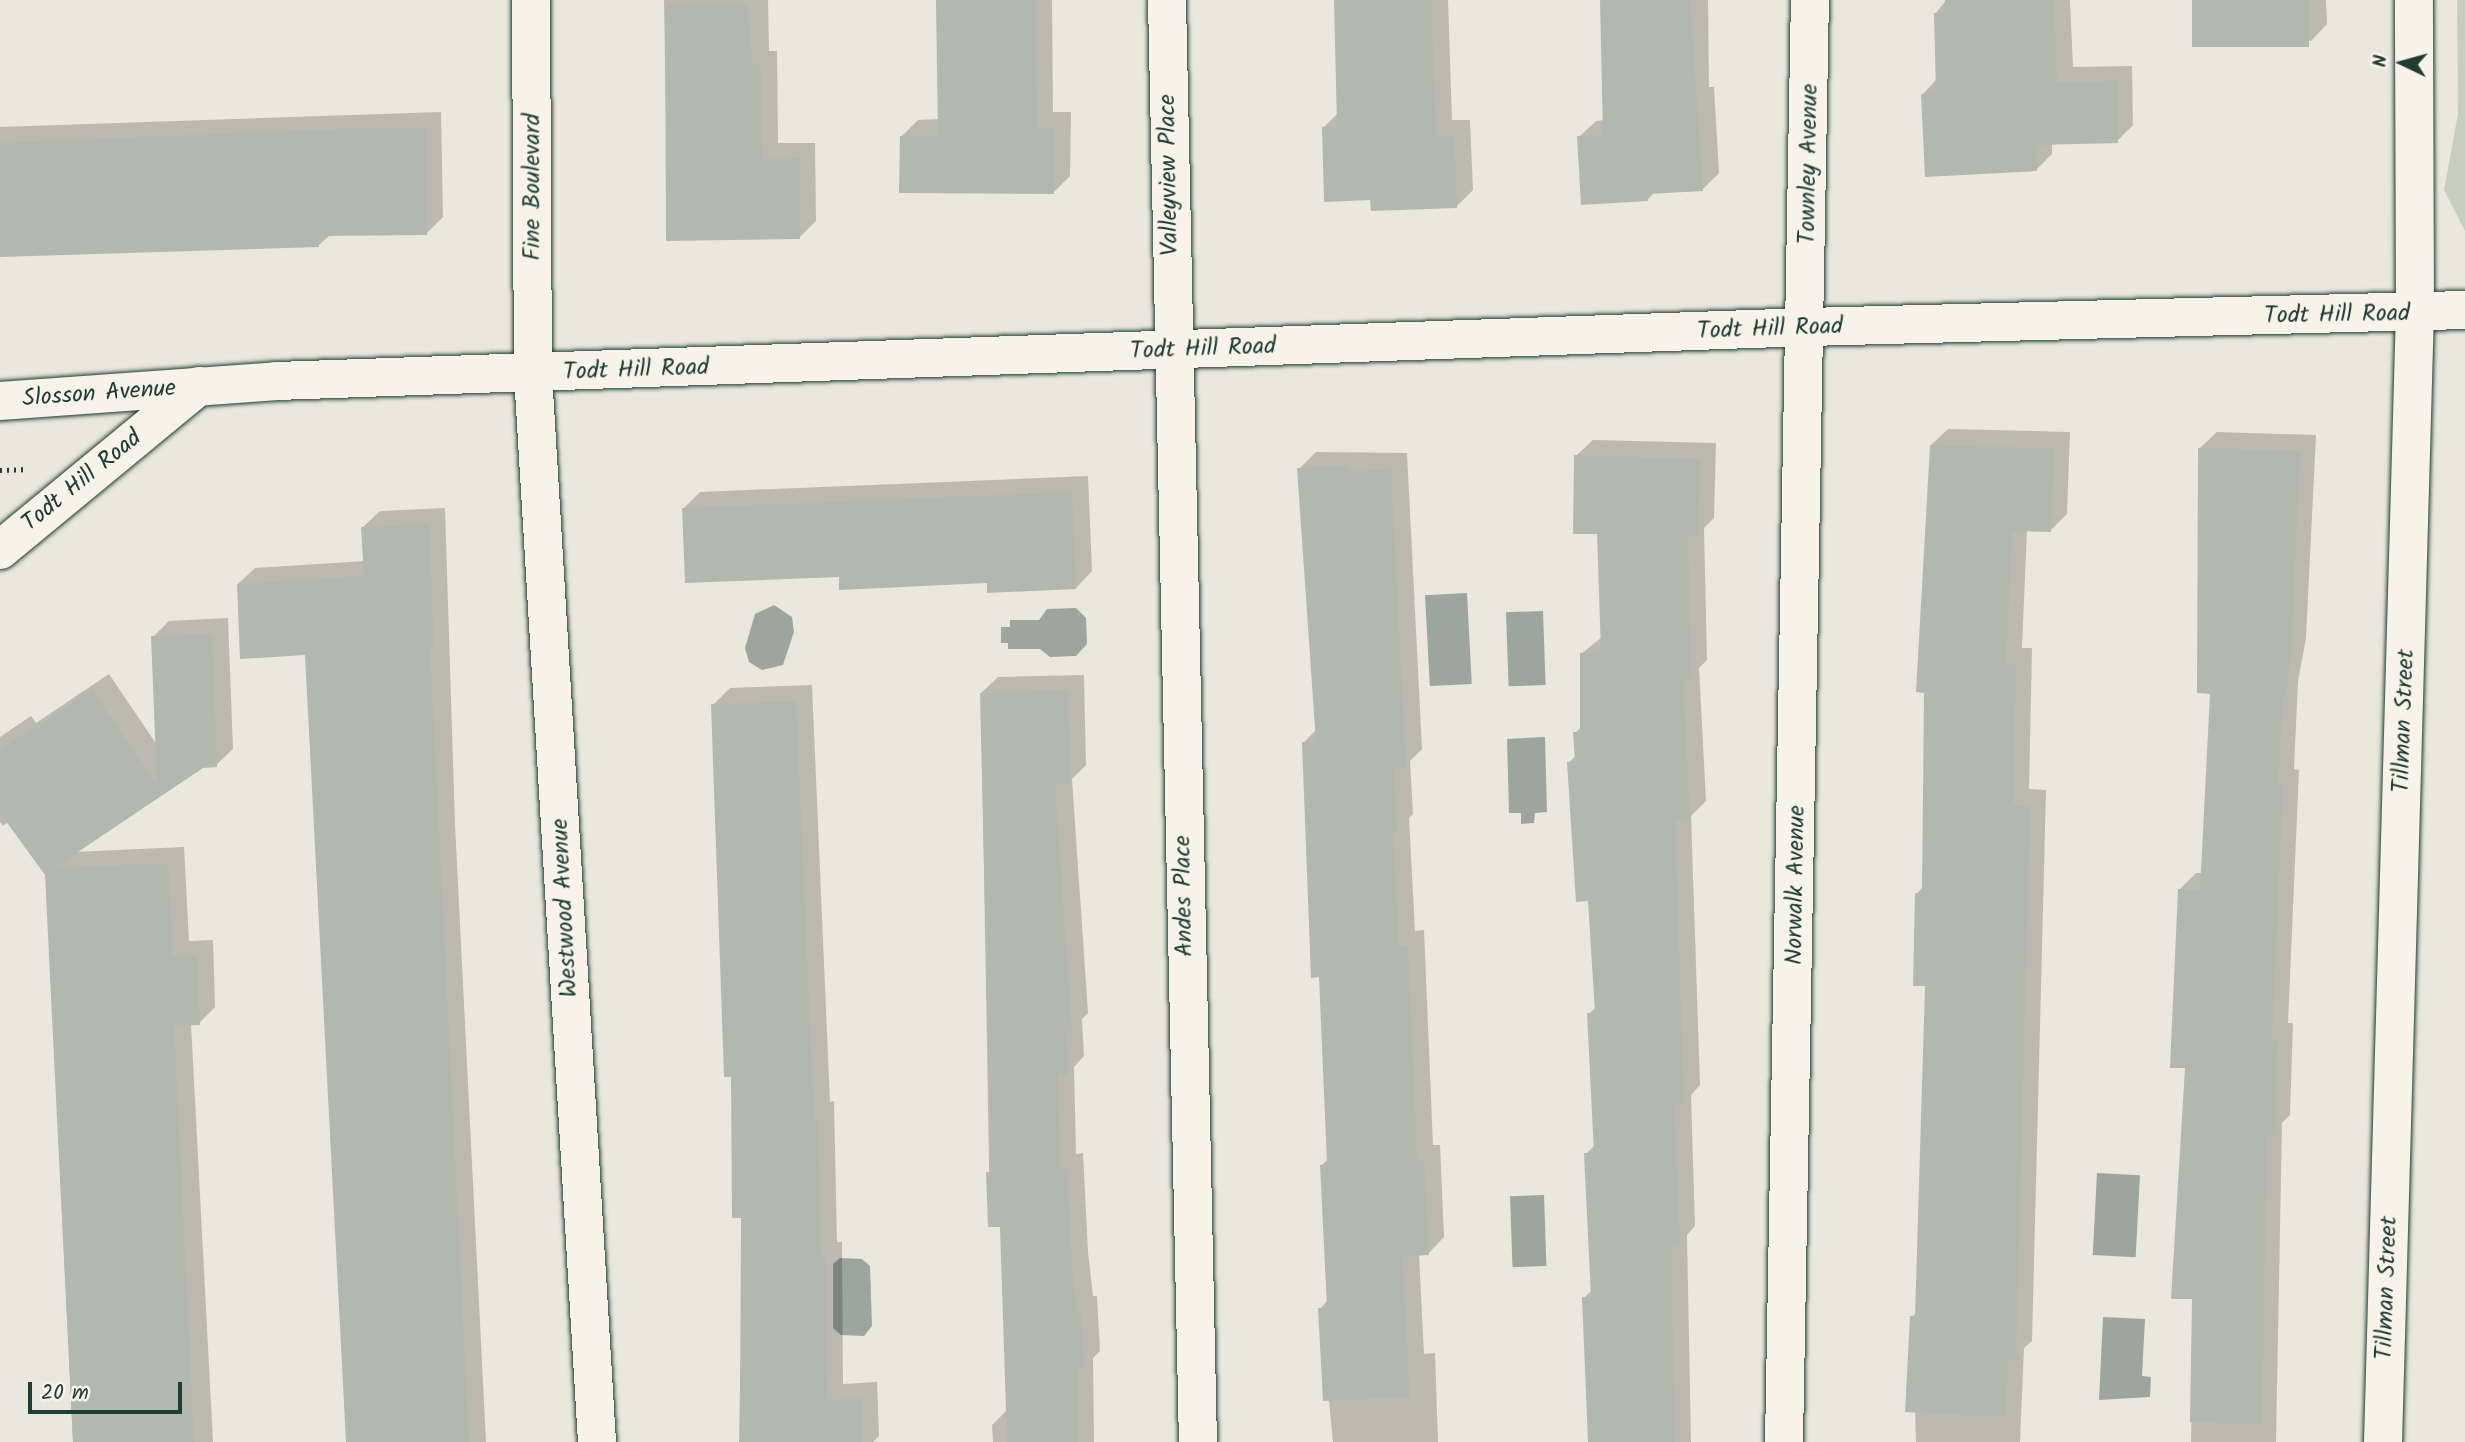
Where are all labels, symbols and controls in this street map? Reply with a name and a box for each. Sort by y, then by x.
north arrow [2367,28,2437,98]
text: N [2366,54,2397,68]
street label: Townley Avenue [1793,83,1825,245]
street label: Valleyview Place [1153,94,1185,256]
street label: Fine Boulevard [519,113,547,261]
street label: Todt Hill Road [2264,299,2410,331]
street label: Todt Hill Road [1697,312,1843,346]
street label: Todt Hill Road [1130,332,1276,366]
street label: Todt Hill Road [563,353,709,387]
street label: Slosson Avenue [21,374,177,414]
street label: Todt Hill Road [16,424,148,538]
street label: Tillman Street [2387,649,2421,793]
street label: Norwalk Avenue [1780,805,1812,965]
street label: Westwood Avenue [546,818,584,998]
street label: Andes Place [1169,835,1199,957]
street label: Tillman Street [2370,1216,2404,1360]
scale bar [32,1368,186,1412]
text: 20 m [41,1377,89,1410]

